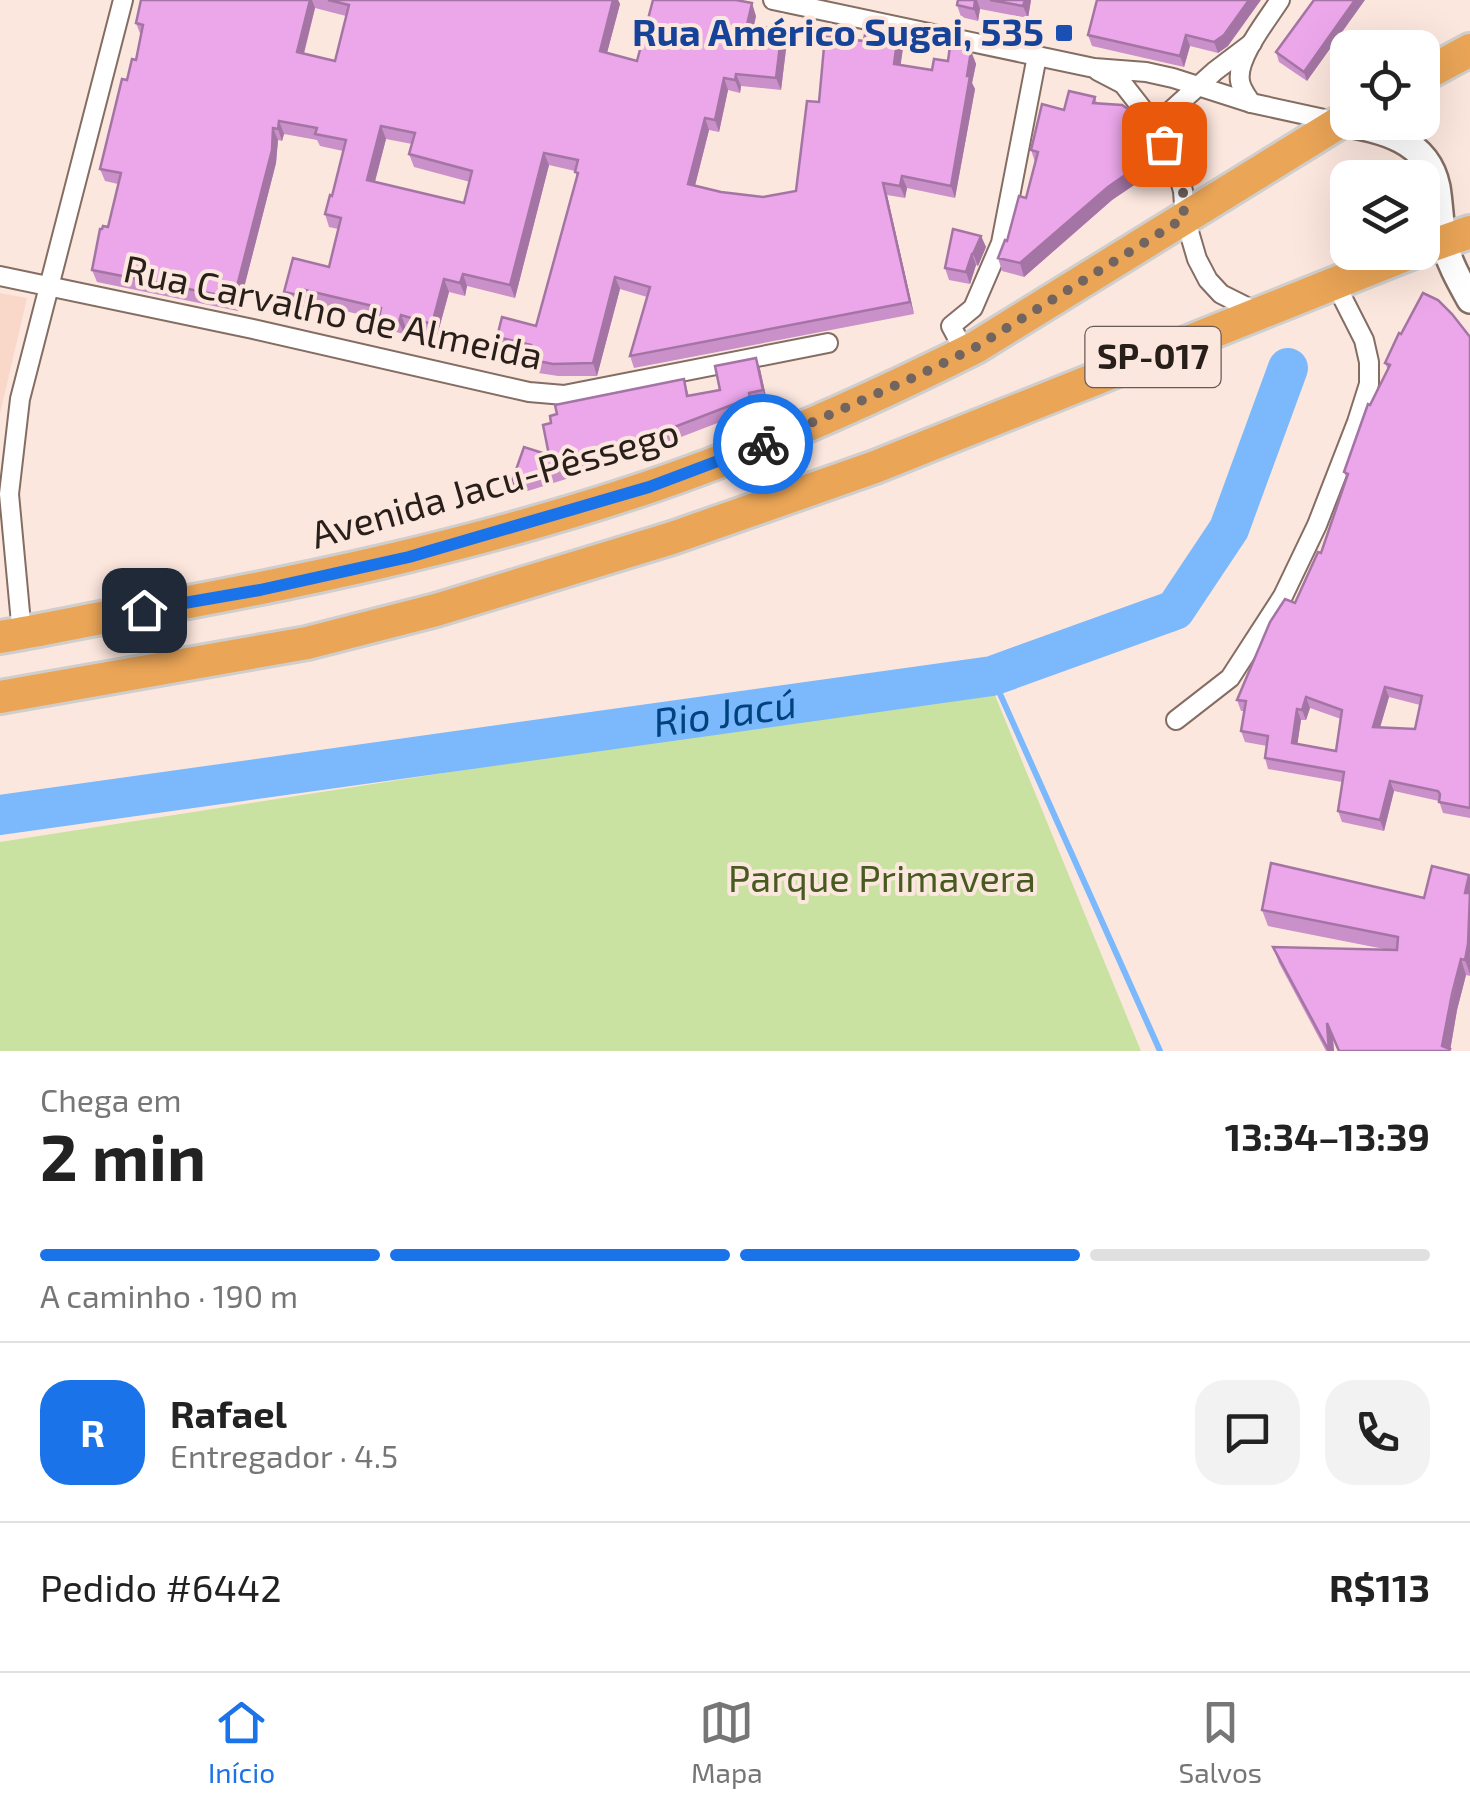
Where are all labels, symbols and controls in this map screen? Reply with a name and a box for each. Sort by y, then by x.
place label: Rua Américo Sugai, 535 [632,8,1044,54]
marker: Rua Américo Sugai, 535 [1053,22,1075,44]
map controls [1330,30,1440,270]
button: locate [1330,30,1440,140]
pin [1122,102,1207,187]
icon: bag [1137,117,1192,172]
button: layers [1330,160,1440,270]
street label: Rua Carvalho de Almeida [120,244,547,378]
road number: SP-017 [1086,327,1220,387]
courier [713,394,813,494]
street label: Avenida Jacu-Pêssego [305,408,684,557]
icon: bike [736,417,791,472]
pin [102,568,187,653]
icon: home [117,583,172,638]
water label: Rio Jacú [650,678,799,745]
park label: Parque Primavera [728,854,1036,900]
text: Chega em [40,1080,182,1118]
text: 13:34–13:39 [1225,1113,1430,1159]
text: 2 min [40,1116,206,1194]
text: A caminho · 190 m [40,1276,298,1314]
button: chat [1195,1380,1300,1485]
button: phone [1325,1380,1430,1485]
text: Rafael [170,1390,287,1436]
text: R [80,1409,105,1455]
text: Entregador · 4.5 [170,1436,398,1474]
text: Pedido #6442 [40,1564,282,1610]
text: R$113 [1329,1564,1430,1610]
tab: Início [208,1695,275,1789]
tab: Mapa [691,1695,763,1789]
tab: Salvos [1178,1695,1262,1789]

